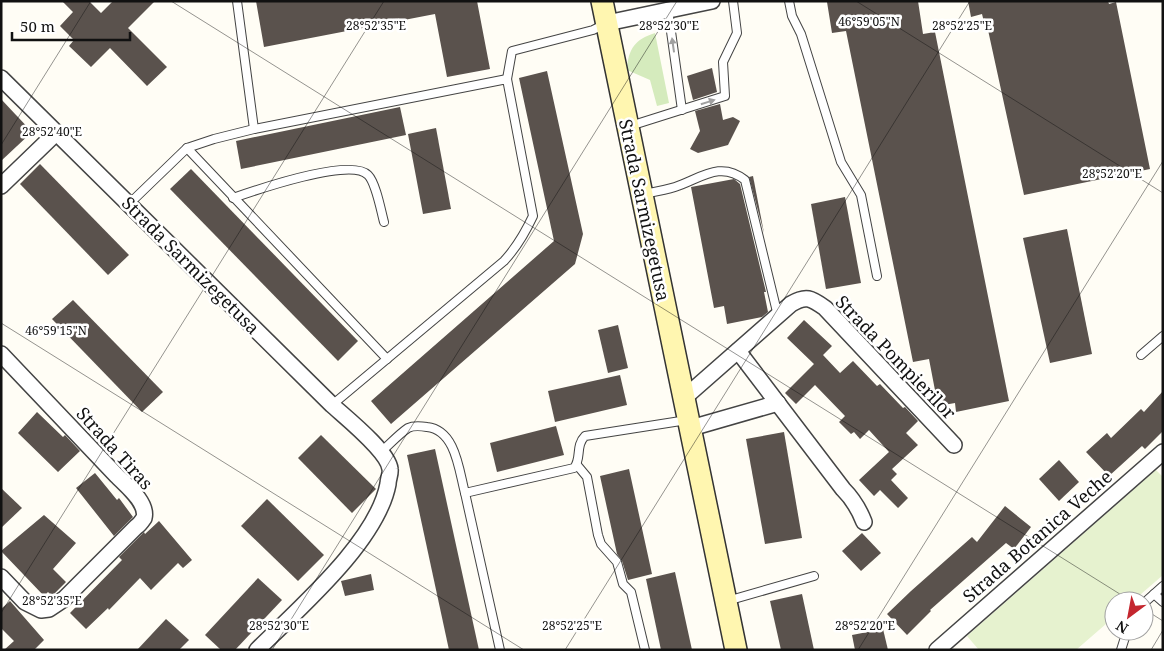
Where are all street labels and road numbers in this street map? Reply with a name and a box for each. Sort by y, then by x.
street label: Strada Sarmizegetusa [614,117,676,303]
street label: Strada Sarmizegetusa [117,191,265,339]
street label: Strada Pompierilor [831,290,962,425]
street label: Strada Tiras [71,402,159,494]
street label: Strada Botanica Veche [957,464,1117,608]

